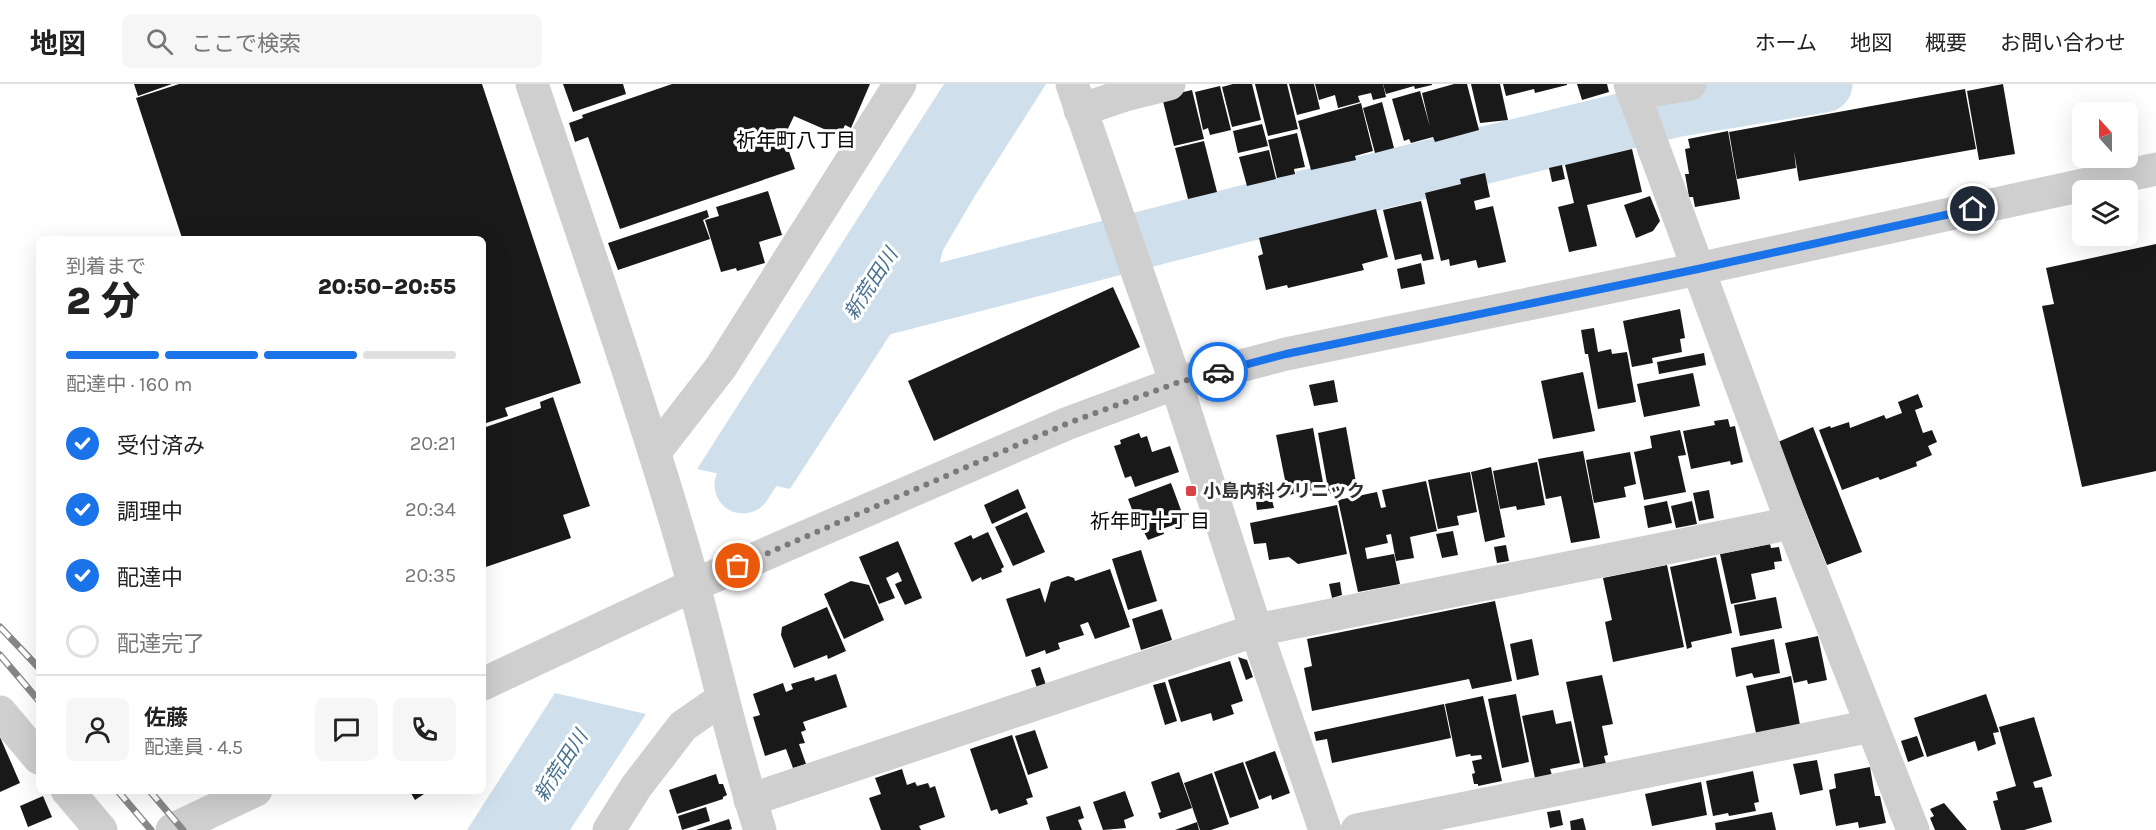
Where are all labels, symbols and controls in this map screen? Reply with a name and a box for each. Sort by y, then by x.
search box [122,14,542,68]
icon: search [143,25,176,58]
text: 地図 [30,27,86,60]
text: ここで検索 [191,31,301,57]
text: ホーム [1755,31,1817,55]
text: 地図 [1850,31,1892,55]
text: 概要 [1925,31,1967,55]
text: お問い合わせ [2000,31,2126,55]
north arrow [2072,102,2138,168]
map controls [2072,102,2138,246]
district label: 祈年町八丁目 [736,129,856,152]
button: layers [2072,180,2138,246]
pin [1947,183,1998,234]
icon: home [1956,192,1989,225]
water label: 新荒田川 [840,243,904,324]
text: 到着まで [66,255,146,278]
text: 20:50–20:55 [318,274,456,300]
text: 2 分 [66,278,140,324]
courier [1188,342,1248,402]
icon: car [1202,356,1235,389]
text: 配達中 · 160 m [66,373,192,396]
icon: check [66,427,99,460]
text: 20:21 [410,432,456,455]
text: 受付済み [117,433,205,459]
place label: 小島内科クリニック [1203,480,1365,502]
marker: 小島内科クリニック [1184,484,1198,498]
icon: check [66,493,99,526]
text: 20:34 [405,498,456,521]
text: 調理中 [117,499,183,525]
district label: 祈年町十丁目 [1090,510,1210,533]
pin [712,540,763,591]
icon: bag [721,549,754,582]
icon: check [66,559,99,592]
text: 20:35 [405,564,456,587]
text: 配達中 [117,565,183,591]
text: 配達完了 [117,631,205,657]
button: person [66,698,129,761]
button: chat [315,698,378,761]
button: phone [393,698,456,761]
text: 佐藤 [144,705,188,731]
water label: 新荒田川 [530,725,594,806]
text: 配達員 · 4.5 [144,736,243,759]

